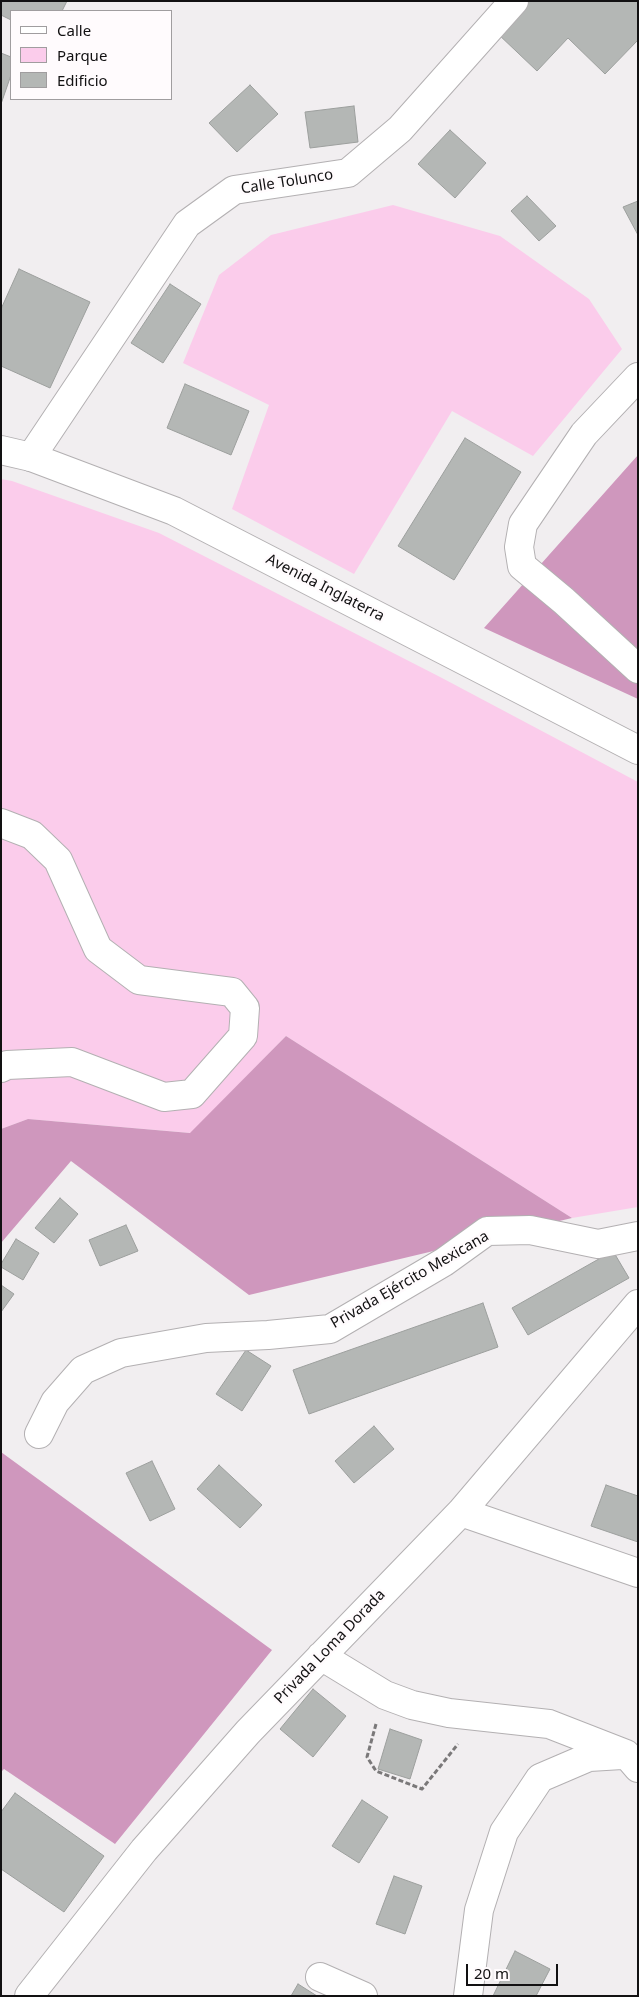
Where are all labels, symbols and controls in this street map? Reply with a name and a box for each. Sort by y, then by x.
legend [10,10,172,100]
text: Calle [57,20,91,40]
text: Parque [57,45,107,65]
text: Edificio [57,70,108,90]
street label: Calle Tolunco [240,166,334,198]
street label: Avenida Inglaterra [263,550,387,626]
street label: Privada Ejército Mexicana [328,1227,492,1333]
street label: Privada Loma Dorada [271,1586,389,1708]
scale bar [469,1954,562,1986]
text: 20 m [474,1963,509,1983]

